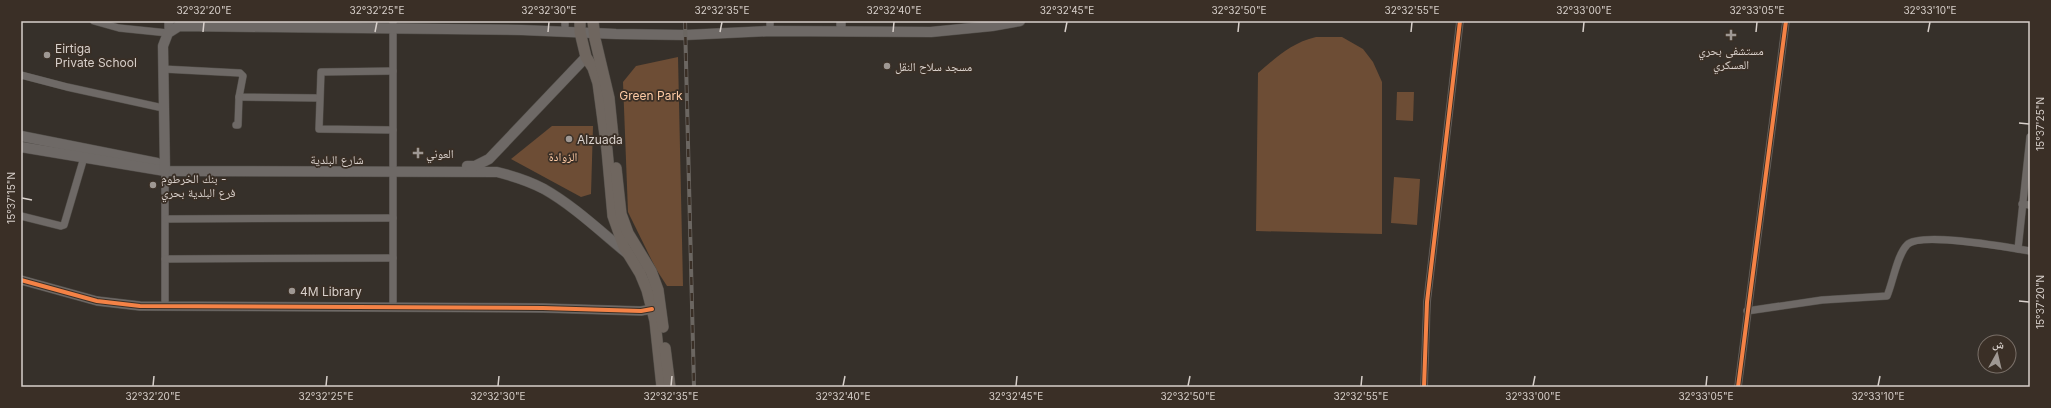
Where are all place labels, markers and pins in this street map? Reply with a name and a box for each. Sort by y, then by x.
marker: مستشفى بحري العسكري [1725,29,1737,41]
place label: Eirtiga Private School [55,41,137,70]
place label: مستشفى بحري العسكري [1698,43,1764,75]
marker: Eirtiga Private School [42,50,52,60]
place label: مسجد سلاح النقل [895,59,972,74]
marker: مسجد سلاح النقل [882,61,892,71]
place label: Alzuada [577,132,623,147]
marker: Alzuada [564,134,574,144]
place label: العوني [426,146,454,164]
marker: العوني [413,148,423,158]
place label: بنك الخرطوم - فرع البلدية بحري [161,171,236,203]
marker: بنك الخرطوم - فرع البلدية بحري [148,180,158,190]
place label: 4M Library [300,284,362,299]
marker: 4M Library [287,286,297,296]

